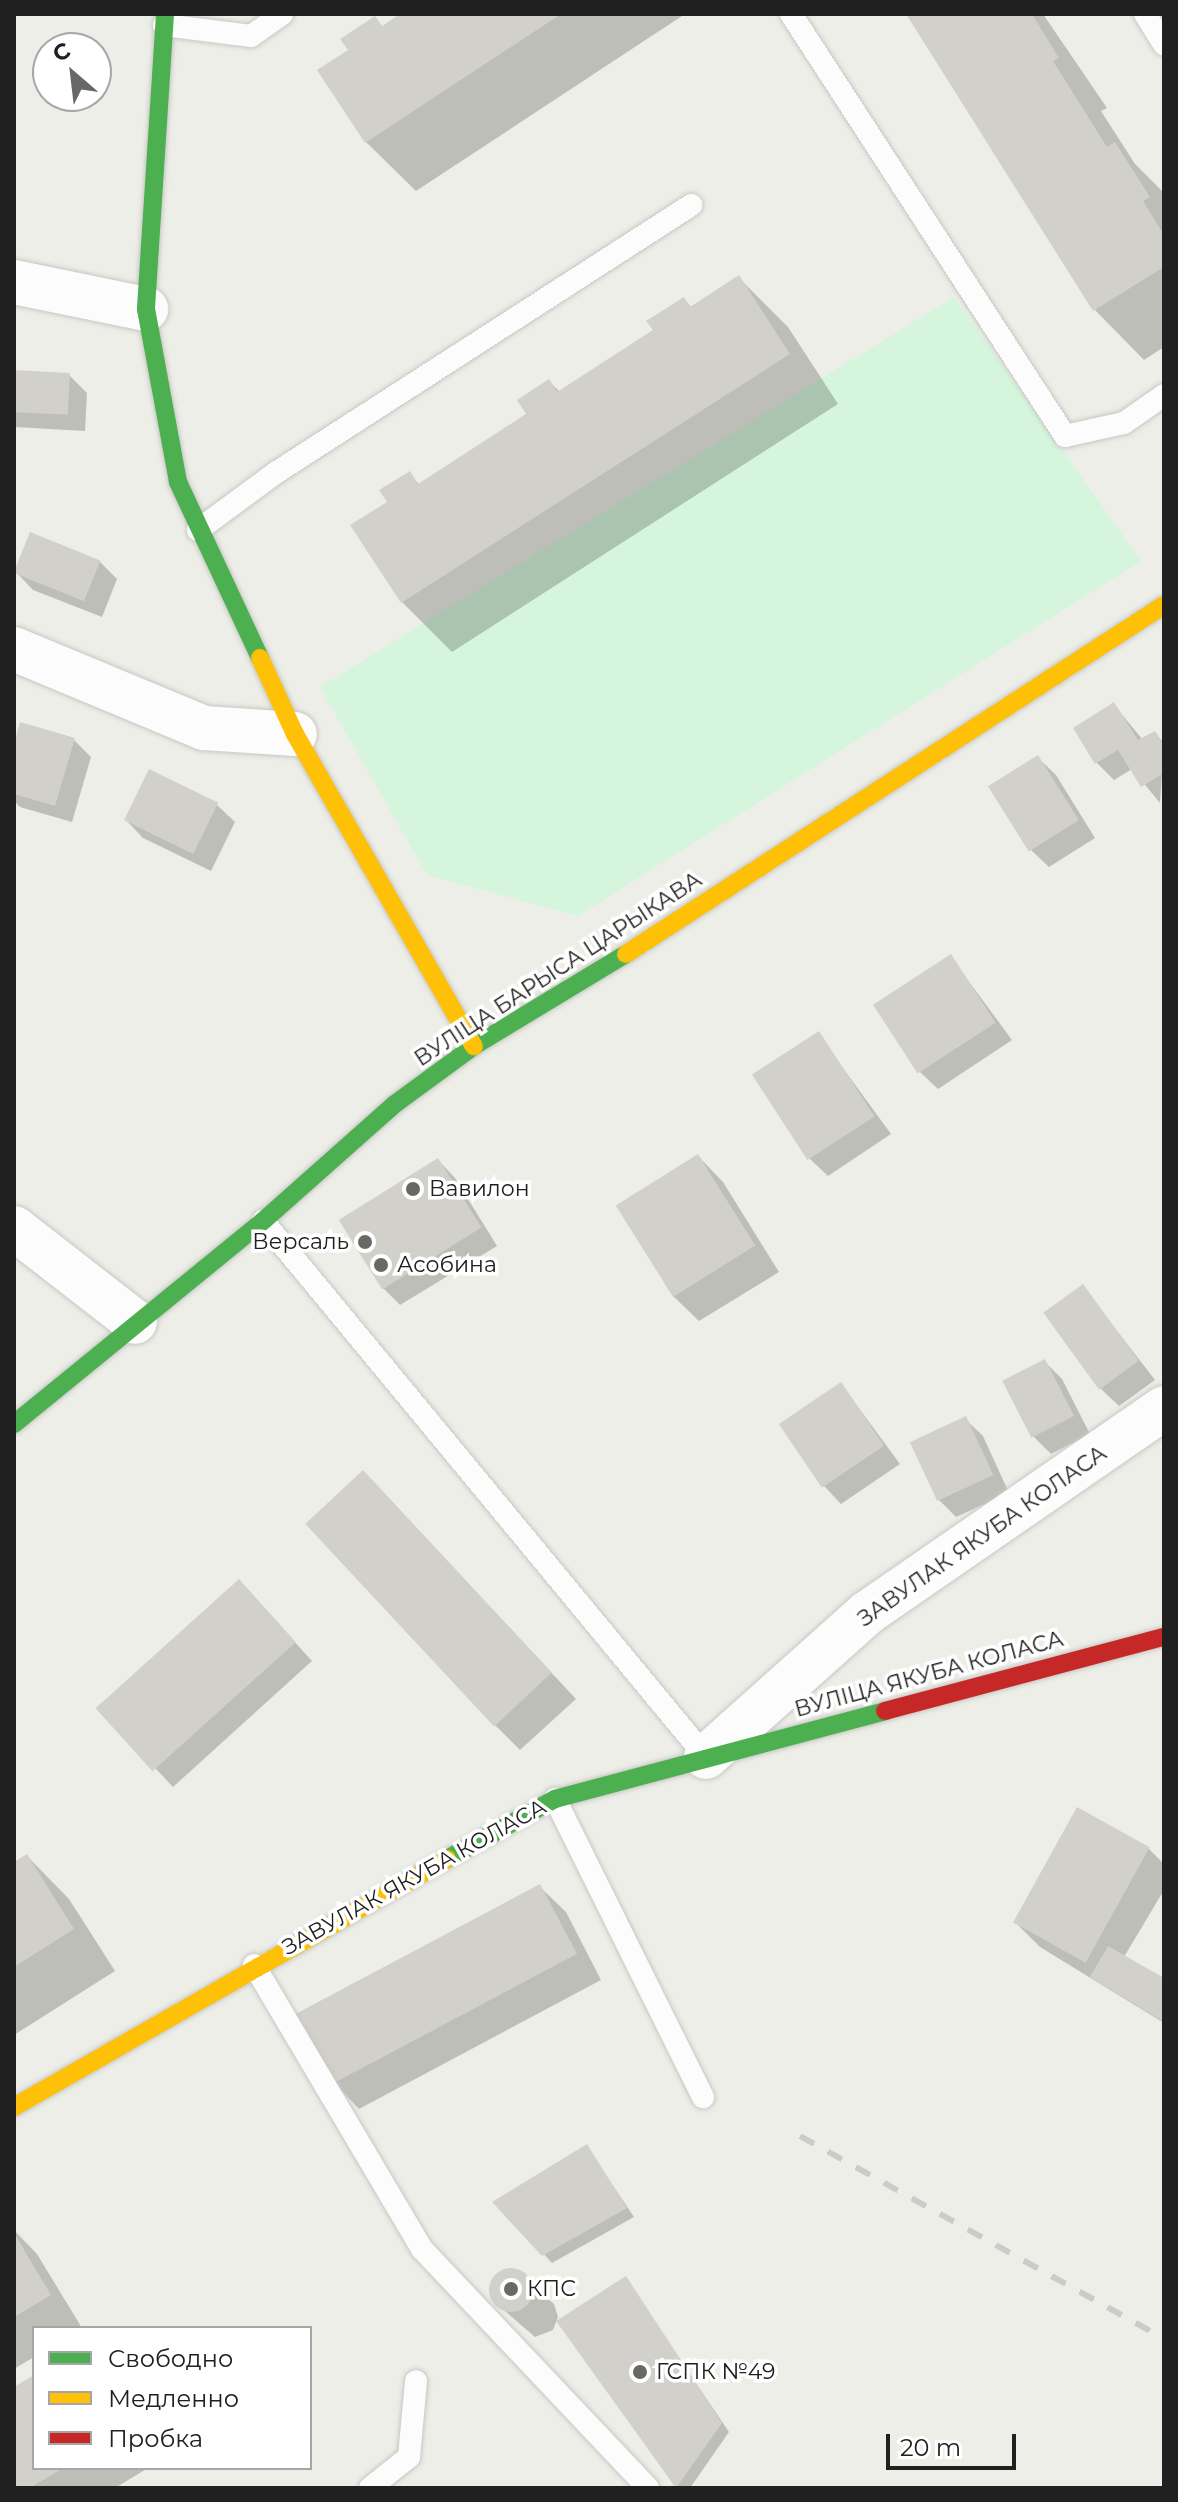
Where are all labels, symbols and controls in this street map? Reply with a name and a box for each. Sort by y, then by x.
north arrow [32,32,112,112]
text: С [48,36,75,68]
street label: ВУЛІЦА БАРЫСА ЦАРЫКАВА [409,866,707,1072]
place label: Вавилон [429,1176,530,1202]
marker: Вавилон [404,1180,422,1198]
place label: Версаль [252,1229,349,1255]
marker: Версаль [356,1233,374,1251]
place label: Асобина [397,1252,497,1278]
marker: Асобина [372,1256,390,1274]
street label: ЗАВУЛАК ЯКУБА КОЛАСА [853,1440,1111,1632]
street label: ВУЛІЦА ЯКУБА КОЛАСА [792,1625,1066,1723]
street label: ЗАВУЛАК ЯКУБА КОЛАСА [277,1793,551,1961]
place label: КПС [527,2276,576,2302]
marker: КПС [502,2280,520,2298]
legend [32,2326,312,2470]
text: Свободно [108,2344,233,2373]
place label: ГСПК №49 [656,2359,775,2385]
marker: ГСПК №49 [631,2363,649,2381]
text: Медленно [108,2384,239,2413]
scale bar [890,2418,1020,2468]
text: Пробка [108,2424,203,2453]
text: 20 m [900,2433,961,2462]

